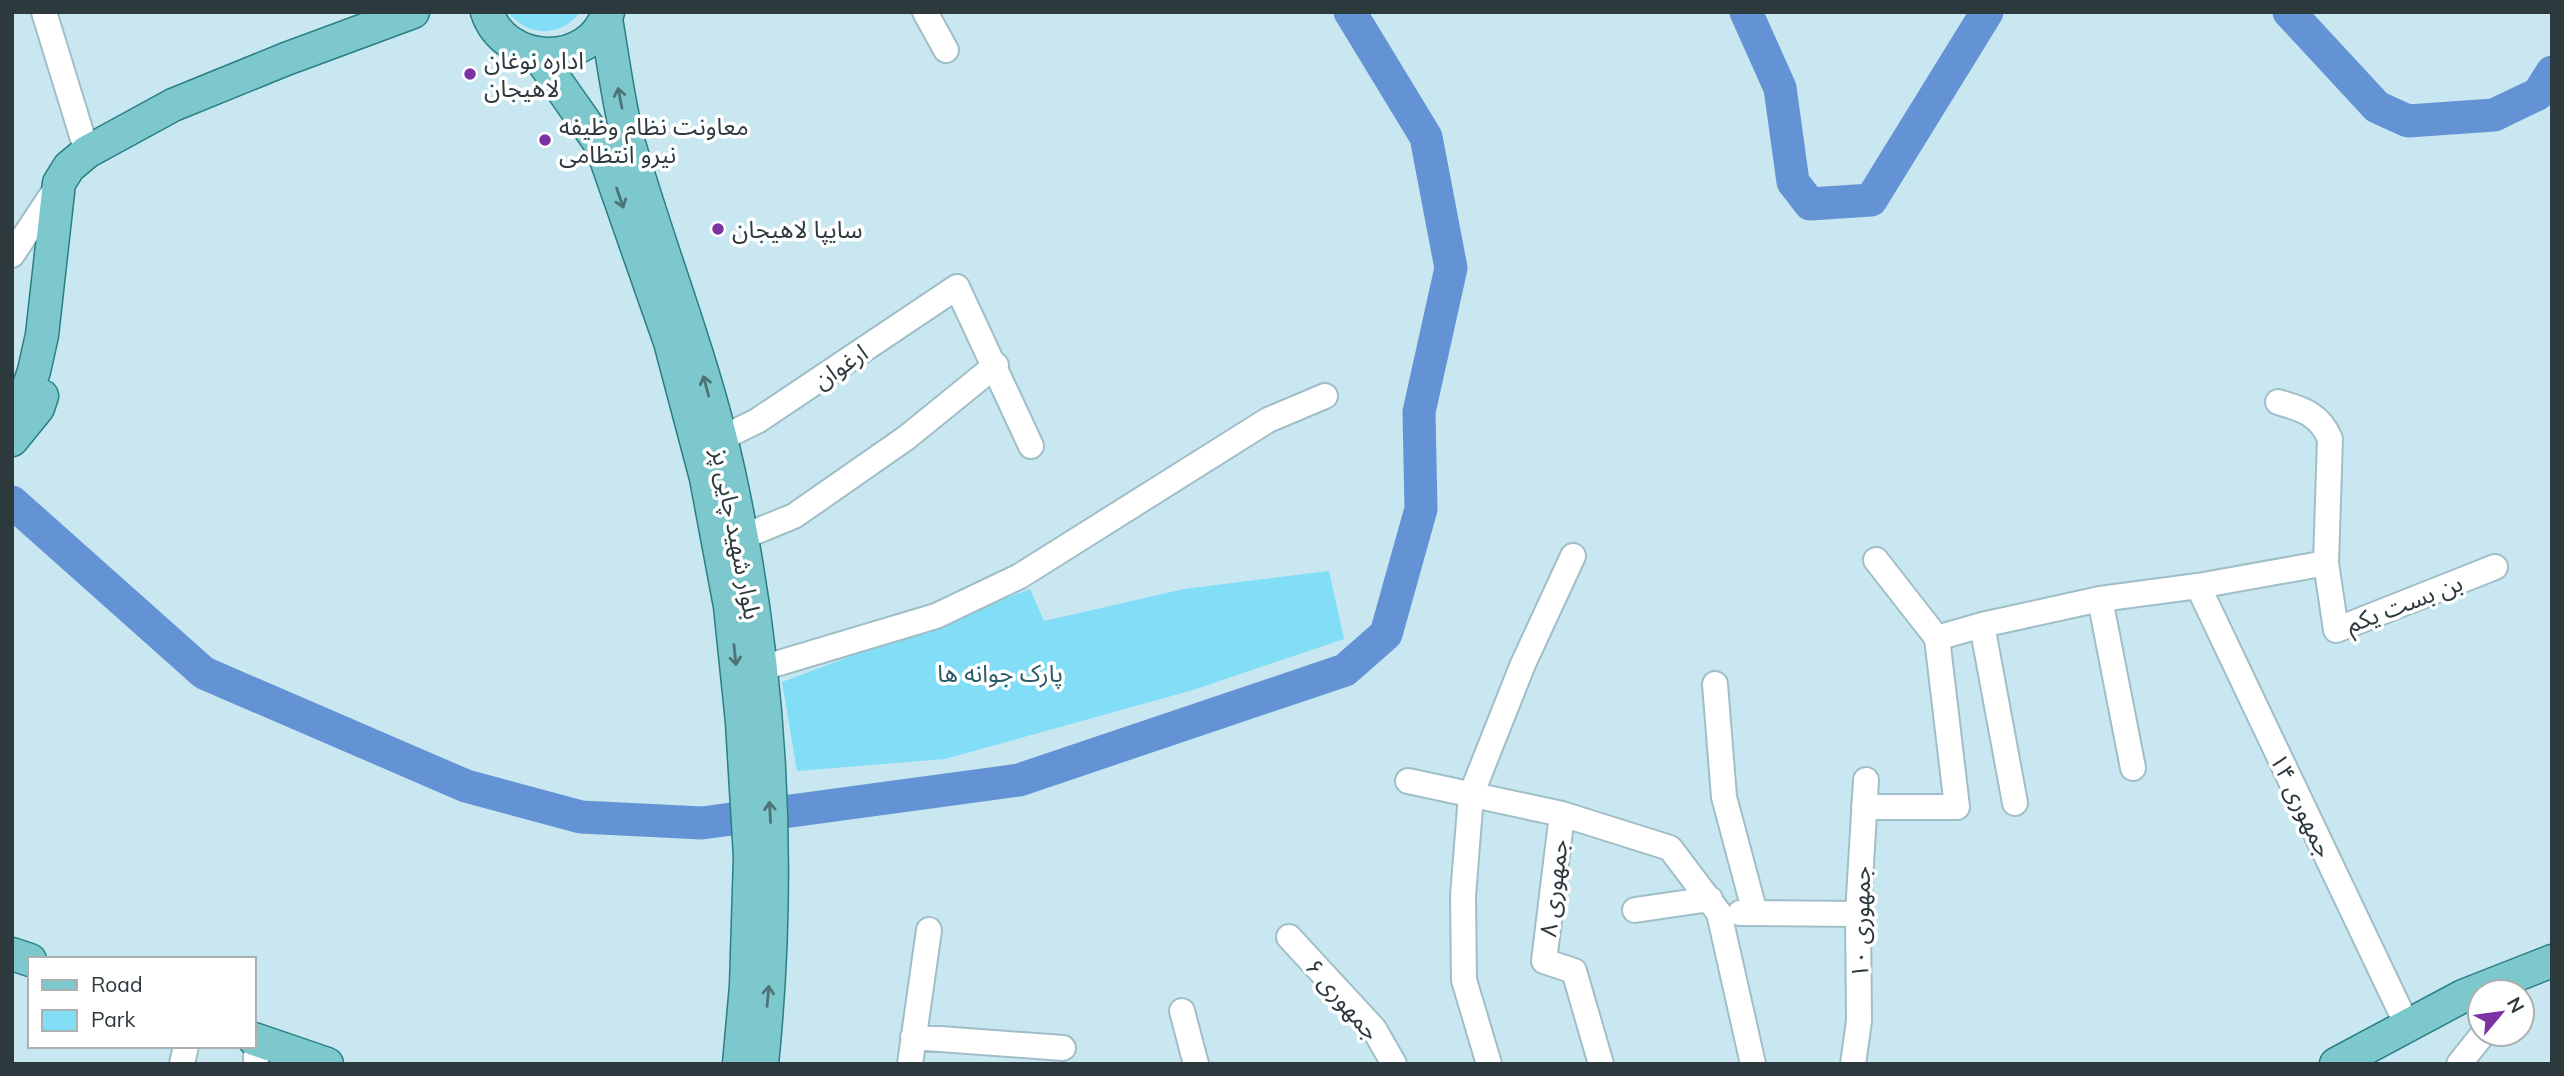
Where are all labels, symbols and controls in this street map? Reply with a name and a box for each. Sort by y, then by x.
place label: اداره نوغان لاهیجان [484,45,584,103]
marker: اداره نوغان لاهیجان [462,66,478,82]
one-way arrow [613,87,626,109]
place label: معاونت نظام وظیفه نیرو انتظامی [559,111,749,169]
marker: معاونت نظام وظیفه نیرو انتظامی [537,132,553,148]
one-way arrow [614,187,627,208]
place label: سایپا لاهیجان [732,214,863,245]
marker: سایپا لاهیجان [710,221,726,237]
street label: ارغوان [807,337,873,395]
one-way arrow [698,375,711,397]
street label: بلوار شهید چایی پز [704,445,768,622]
street label: بن بست یکم [2341,567,2468,642]
one-way arrow [729,643,742,666]
park label: پارک جوانه ها [937,658,1063,689]
street label: جمهوری ۱۴ [2264,748,2340,862]
one-way arrow [764,801,777,824]
street label: جمهوری ۸ [1532,837,1574,939]
street label: جمهوری ۱۰ [1844,866,1876,978]
street label: جمهوری ۶ [1299,952,1387,1046]
legend [28,957,256,1048]
text: Road [91,971,142,997]
north arrow [2466,978,2536,1048]
one-way arrow [762,985,775,1008]
text: N [2502,993,2530,1017]
text: Park [91,1006,135,1032]

